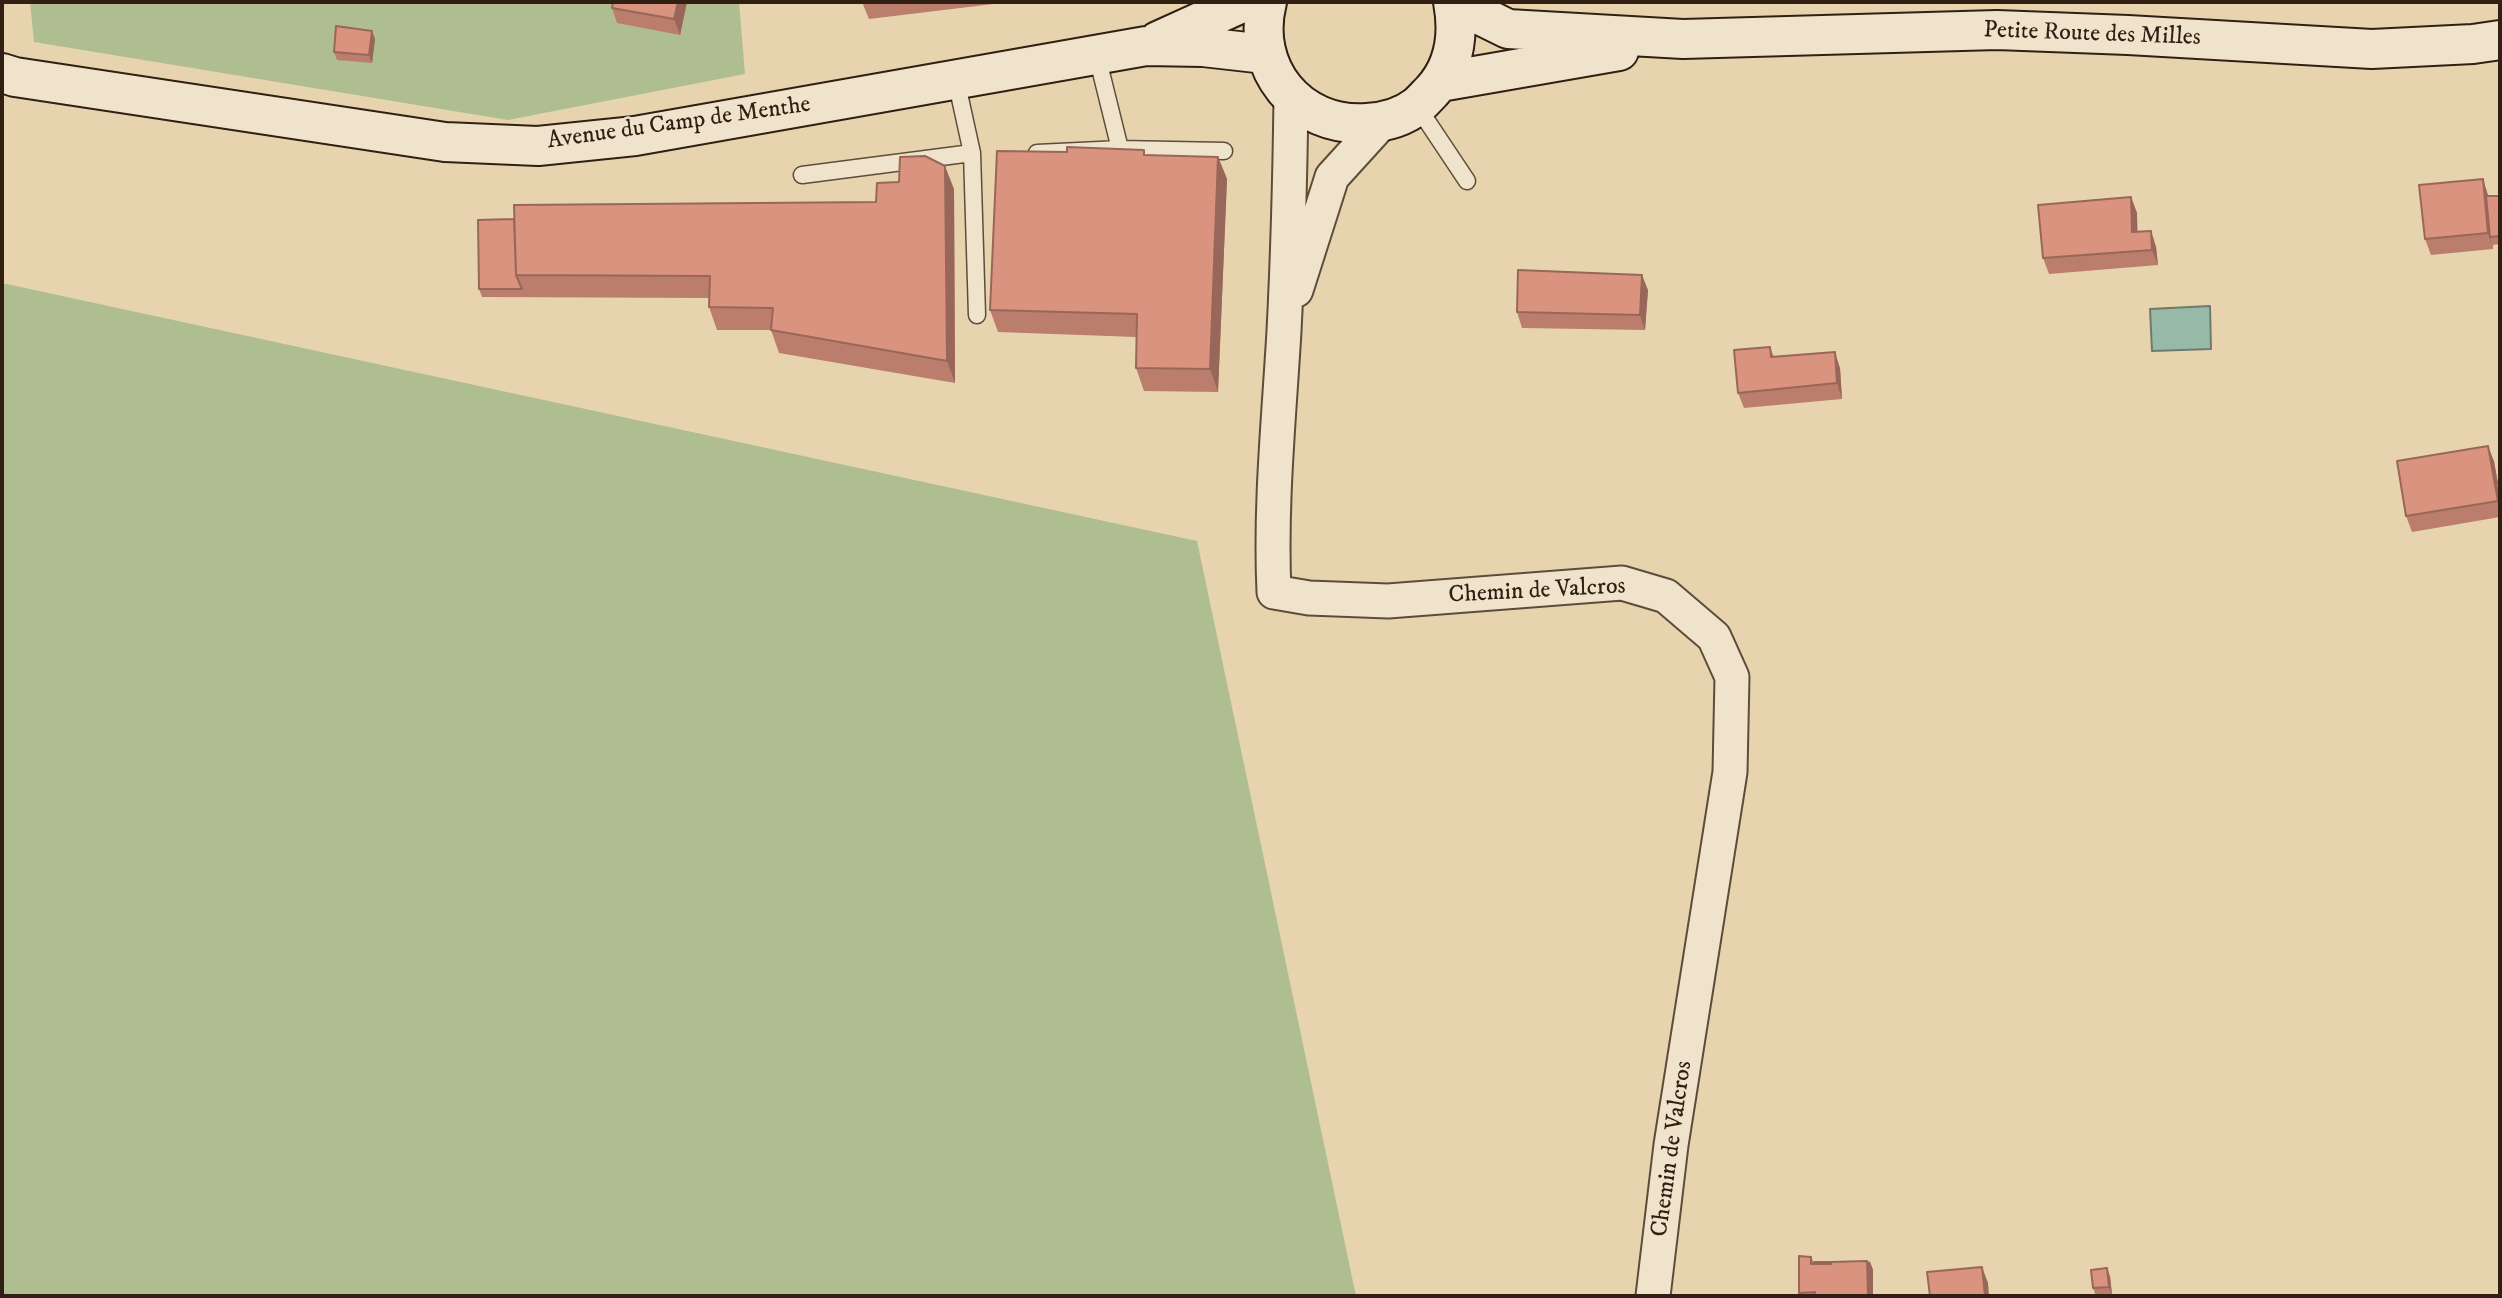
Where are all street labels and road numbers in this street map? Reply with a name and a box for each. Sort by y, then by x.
street label: Petite Route des Milles [1983,17,2201,53]
street label: Avenue du Camp de Menthe [546,91,812,157]
street label: Chemin de Valcros [1448,573,1626,611]
street label: Chemin de Valcros [1646,1059,1700,1239]

